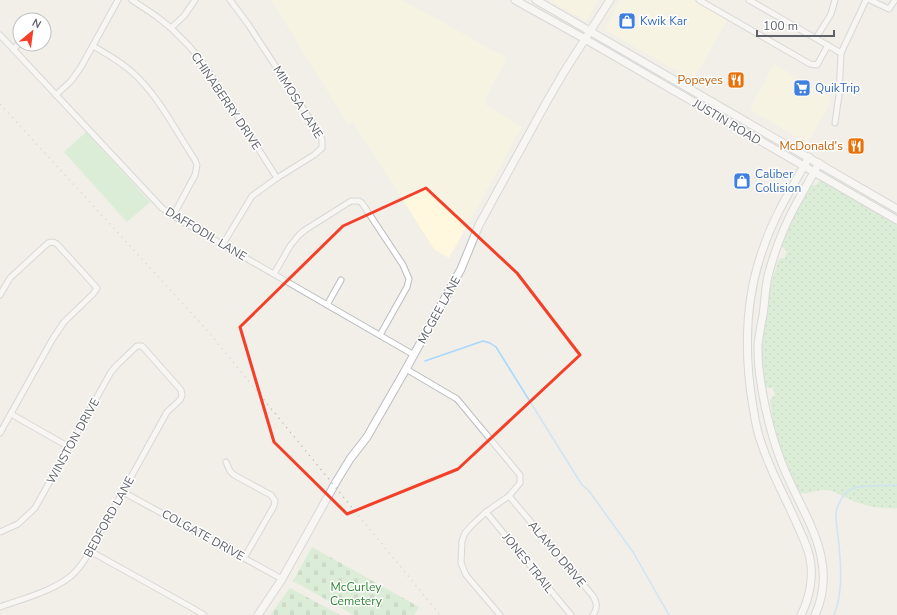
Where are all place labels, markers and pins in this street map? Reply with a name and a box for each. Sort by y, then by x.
shop icon: Kwik Kar [617,11,637,31]
place label: Kwik Kar [640,13,688,29]
restaurant icon: Popeyes [726,70,746,90]
place label: Popeyes [677,72,723,88]
supermarket icon: QuikTrip [792,78,812,98]
place label: QuikTrip [815,80,860,96]
restaurant icon: McDonald's [846,136,866,156]
place label: McDonald's [780,138,843,154]
place label: Caliber Collision [755,166,801,196]
shop icon: Caliber Collision [732,171,752,191]

